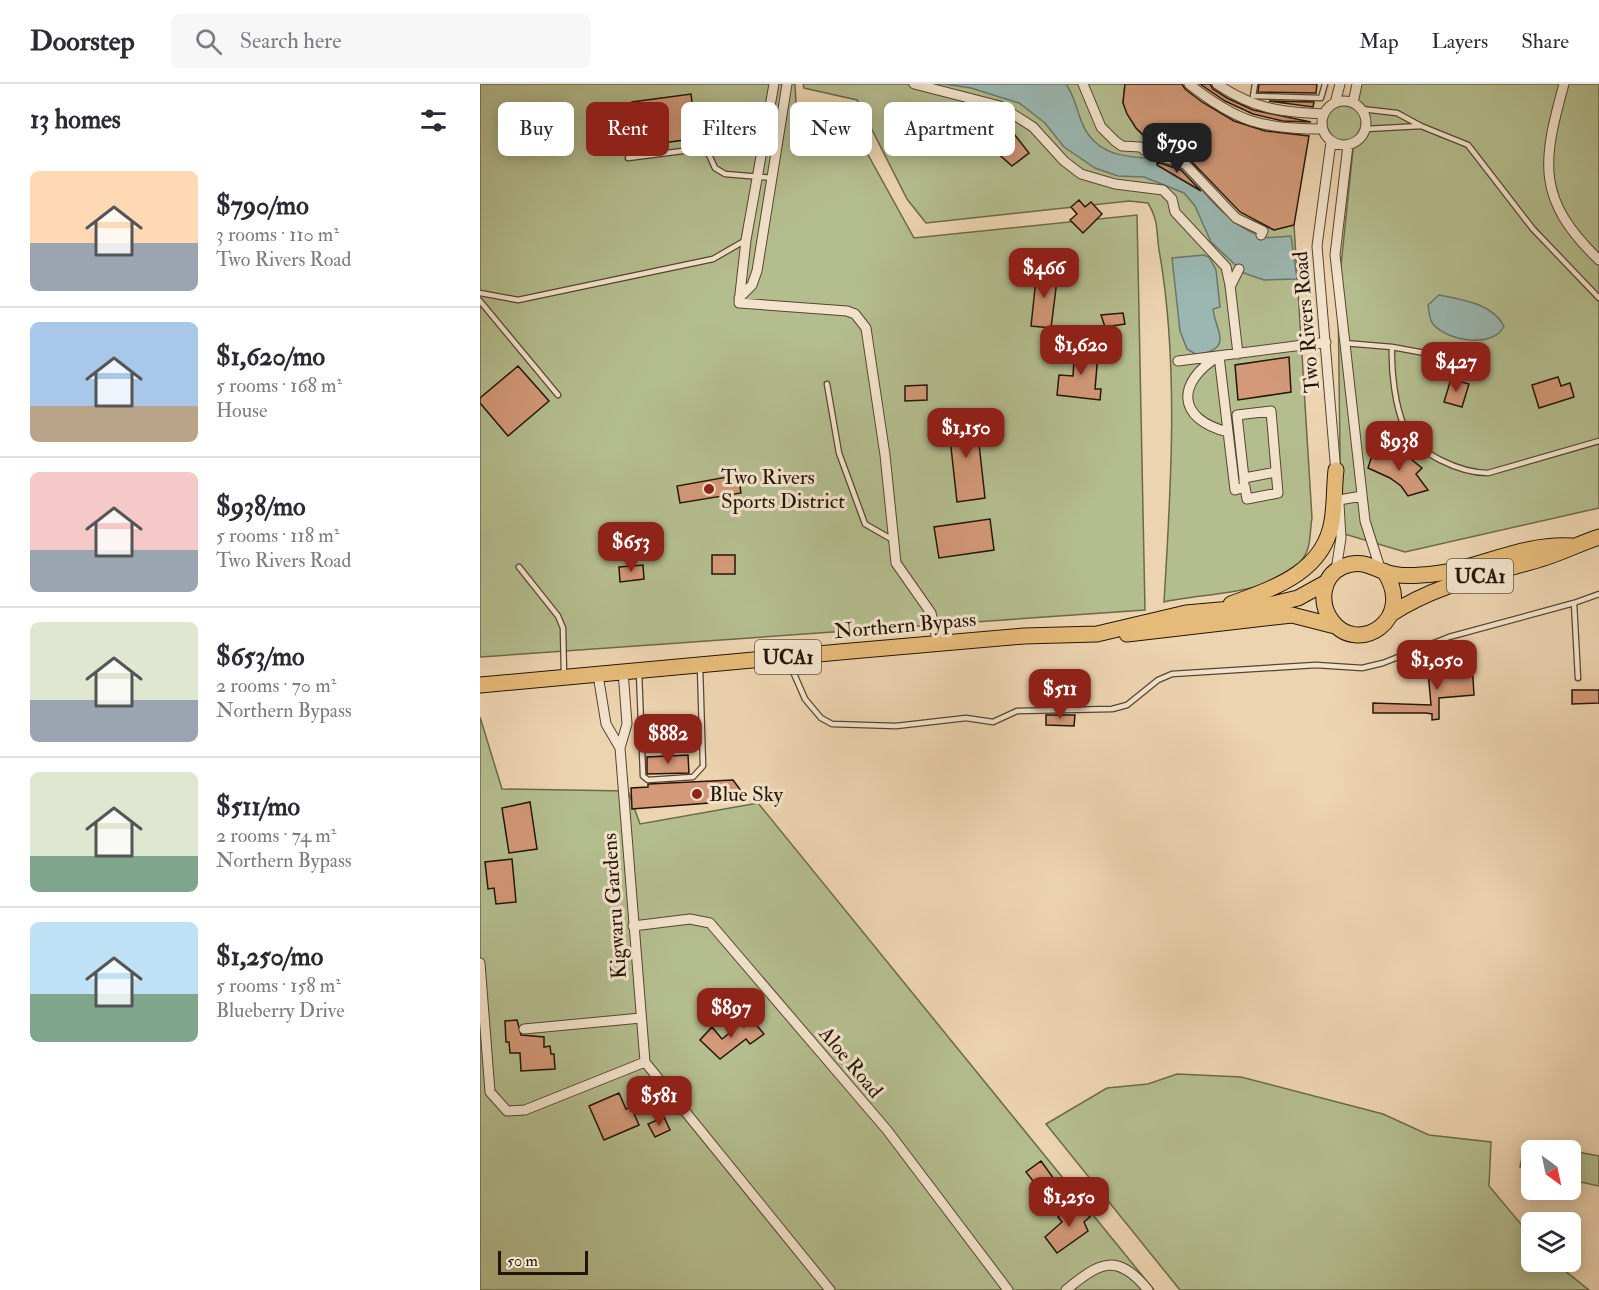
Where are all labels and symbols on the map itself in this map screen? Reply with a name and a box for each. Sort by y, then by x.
pin: $790 [1141,123,1213,174]
pin: $466 [1008,248,1080,299]
street label: Two Rivers Road [1287,249,1326,394]
pin: $1,620 [1032,325,1130,376]
pin: $427 [1420,342,1492,393]
pin: $1,150 [917,408,1015,459]
pin: $938 [1363,421,1435,472]
place label: Two Rivers Sports District [721,464,845,515]
marker: Two Rivers Sports District [702,482,716,496]
pin: $653 [595,522,667,573]
road number: UCA1 [1447,559,1513,593]
street label: Northern Bypass [833,606,977,645]
road number: UCA1 [755,640,821,674]
pin: $1,050 [1388,640,1486,691]
pin: $511 [1024,669,1096,720]
pin: $882 [632,714,704,765]
place label: Blue Sky [709,781,784,808]
marker: Blue Sky [690,787,704,801]
street label: Kigwaru Gardens [596,832,633,980]
pin: $897 [695,988,767,1039]
street label: Aloe Road [812,1020,889,1104]
pin: $581 [623,1076,695,1127]
north arrow [1521,1140,1581,1200]
pin: $1,250 [1020,1177,1118,1228]
scale bar [498,1248,588,1276]

